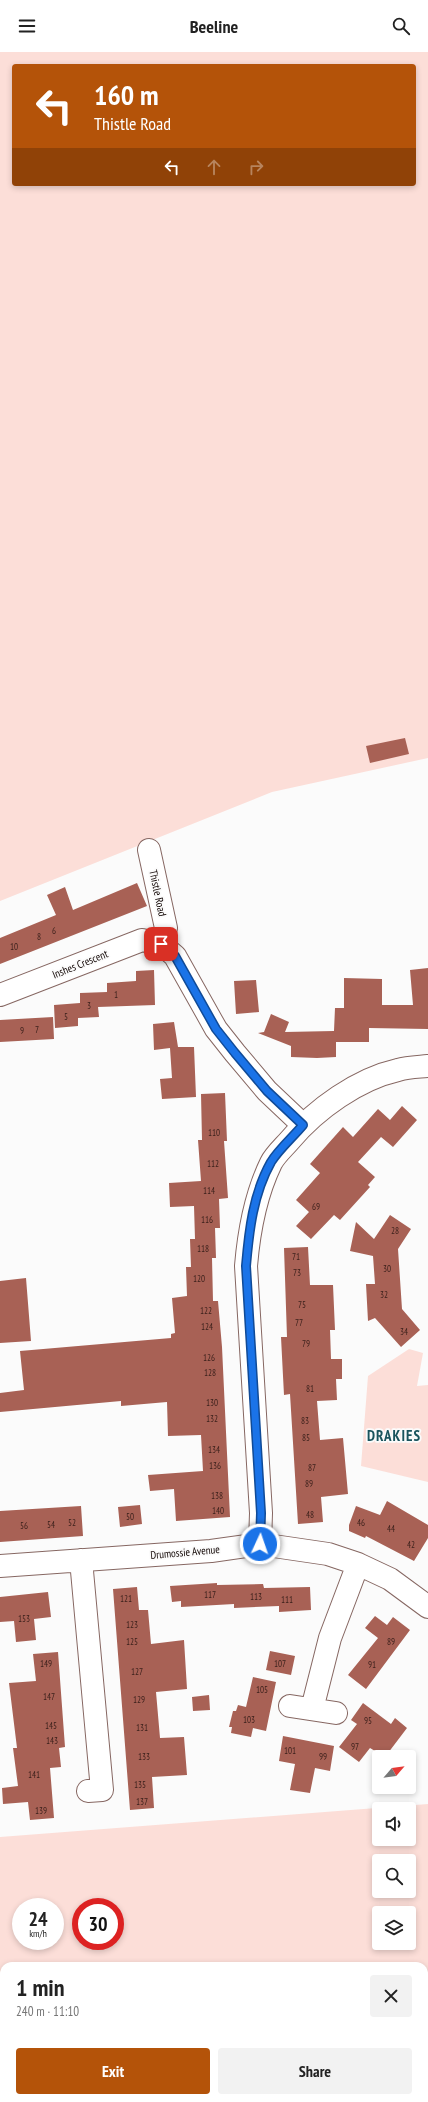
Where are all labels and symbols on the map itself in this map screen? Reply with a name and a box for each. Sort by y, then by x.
street label: Thistle Road [146,869,170,918]
house number: 6 [52,925,56,936]
pin [144,927,178,961]
house number: 8 [37,931,41,942]
house number: 10 [10,941,18,952]
street label: Inshes Crescent [50,946,110,982]
house number: 1 [114,989,118,1000]
house number: 3 [87,1000,91,1011]
house number: 5 [64,1011,68,1022]
house number: 7 [35,1024,39,1035]
house number: 9 [20,1025,24,1036]
house number: 110 [208,1127,220,1138]
house number: 112 [207,1158,219,1169]
house number: 114 [203,1185,215,1196]
house number: 69 [312,1201,320,1212]
house number: 116 [201,1214,213,1225]
house number: 28 [391,1225,399,1236]
house number: 118 [197,1243,209,1254]
house number: 71 [292,1251,300,1262]
house number: 30 [383,1263,391,1274]
house number: 73 [293,1267,301,1278]
house number: 120 [193,1273,205,1284]
house number: 32 [380,1289,388,1300]
house number: 75 [298,1299,306,1310]
house number: 122 [200,1305,212,1316]
house number: 77 [295,1317,303,1328]
house number: 124 [201,1321,213,1332]
house number: 34 [400,1326,408,1337]
house number: 79 [302,1338,310,1349]
house number: 126 [203,1352,215,1363]
house number: 128 [204,1367,216,1378]
house number: 81 [306,1383,314,1394]
house number: 130 [206,1397,218,1408]
house number: 132 [206,1413,218,1424]
house number: 83 [301,1415,309,1426]
district label: DRAKIES [367,1426,421,1445]
house number: 85 [302,1432,310,1443]
house number: 134 [208,1444,220,1455]
house number: 136 [209,1460,221,1471]
house number: 87 [308,1462,316,1473]
house number: 89 [305,1478,313,1489]
house number: 138 [211,1490,223,1501]
house number: 140 [212,1505,224,1516]
house number: 48 [306,1509,314,1520]
house number: 50 [126,1511,134,1522]
house number: 52 [68,1517,76,1528]
house number: 46 [357,1517,365,1528]
house number: 54 [47,1519,55,1530]
house number: 56 [20,1520,28,1531]
position arrow [239,1523,281,1565]
house number: 44 [387,1523,395,1534]
house number: 42 [407,1539,415,1550]
street label: Drumossie Avenue [150,1542,221,1562]
house number: 117 [204,1589,216,1600]
house number: 113 [250,1591,262,1602]
house number: 121 [120,1593,132,1604]
house number: 111 [281,1594,293,1605]
house number: 153 [18,1613,30,1624]
house number: 123 [126,1619,138,1630]
house number: 125 [126,1636,138,1647]
house number: 89 [387,1636,395,1647]
house number: 149 [40,1658,52,1669]
house number: 107 [274,1658,286,1669]
house number: 91 [368,1659,376,1670]
house number: 127 [131,1666,143,1677]
house number: 105 [256,1684,268,1695]
house number: 147 [43,1691,55,1702]
house number: 129 [133,1694,145,1705]
house number: 103 [243,1714,255,1725]
house number: 95 [364,1715,372,1726]
house number: 145 [45,1720,57,1731]
house number: 131 [136,1722,148,1733]
house number: 143 [46,1735,58,1746]
house number: 97 [351,1741,359,1752]
house number: 101 [284,1745,296,1756]
north arrow [372,1750,416,1794]
house number: 133 [138,1751,150,1762]
house number: 99 [319,1751,327,1762]
house number: 141 [28,1769,40,1780]
house number: 135 [134,1779,146,1790]
house number: 137 [136,1796,148,1807]
house number: 139 [35,1805,47,1816]
speed limit sign: 30 [72,1898,124,1950]

